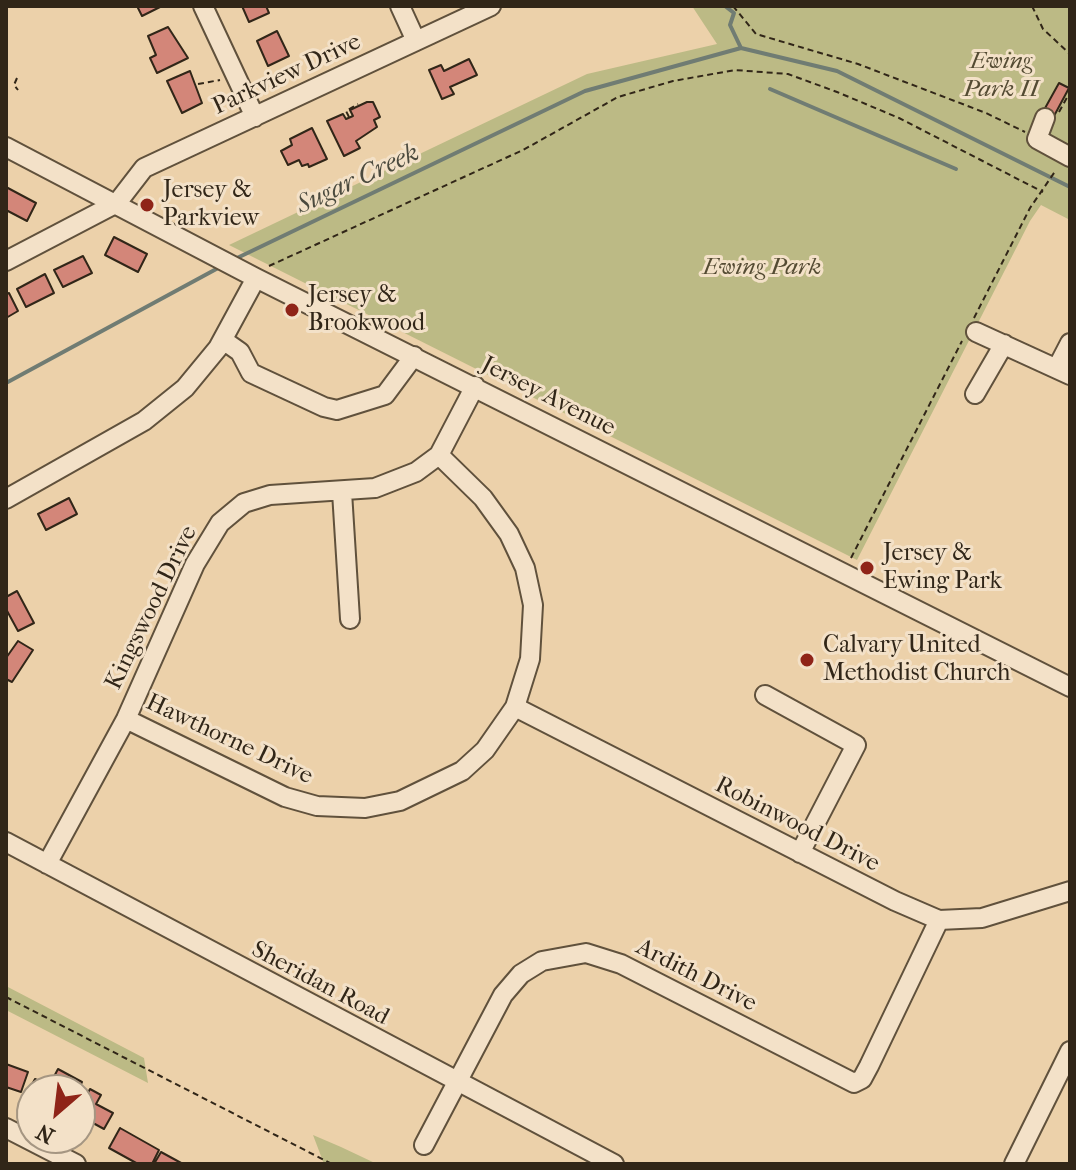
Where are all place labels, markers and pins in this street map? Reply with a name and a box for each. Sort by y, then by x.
place label: Jersey & Parkview [163,177,259,233]
marker: Jersey & Parkview [138,196,156,214]
place label: Jersey & Brookwood [308,282,425,338]
marker: Jersey & Brookwood [283,301,301,319]
place label: Jersey & Ewing Park [883,540,1002,596]
marker: Jersey & Ewing Park [858,559,876,577]
place label: Calvary United Methodist Church [823,632,1010,688]
marker: Calvary United Methodist Church [798,651,816,669]

